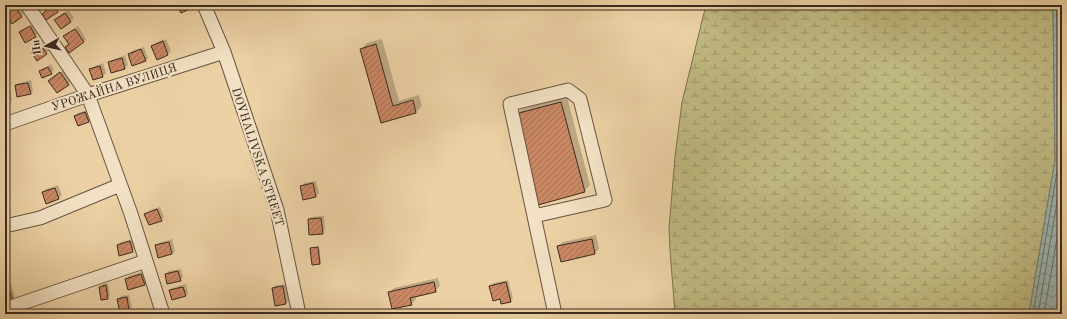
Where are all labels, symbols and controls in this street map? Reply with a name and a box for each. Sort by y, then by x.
north arrow [26,26,66,66]
text: Пн [31,39,44,55]
street label: УРОЖАЙНА ВУЛИЦЯ [49,59,179,114]
street label: DOVHALIVSKA STREET [229,86,285,228]

